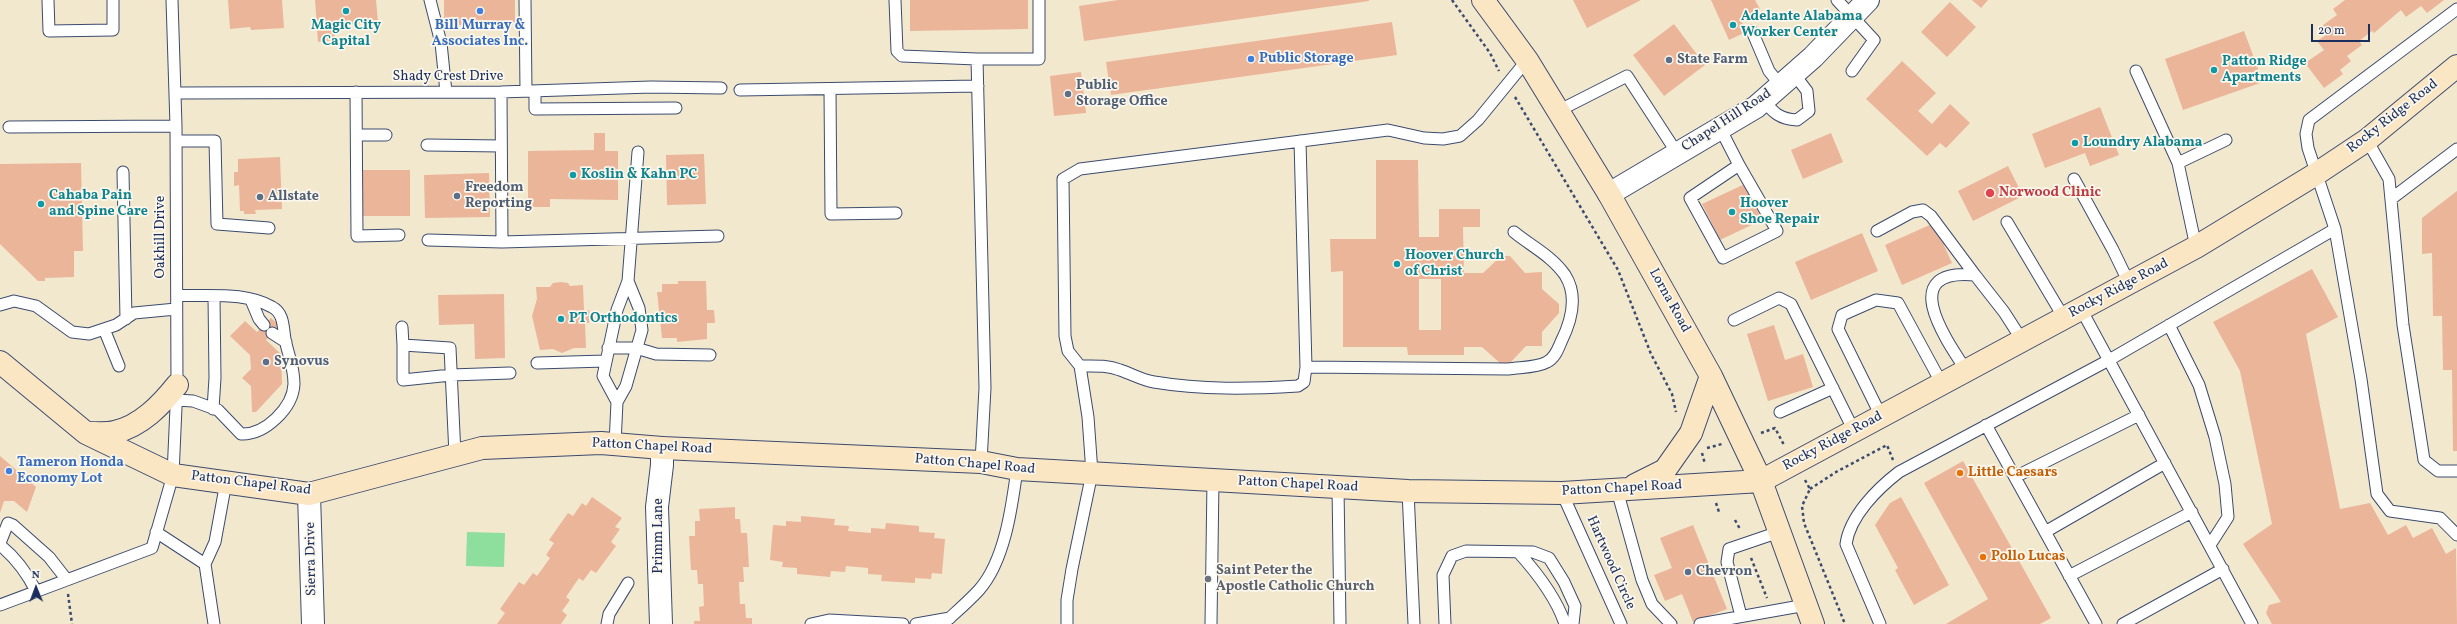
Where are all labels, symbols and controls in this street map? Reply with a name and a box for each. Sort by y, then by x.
marker: Magic City Capital [341,6,351,16]
marker: Bill Murray & Associates Inc. [475,6,485,16]
place label: Adelante Alabama Worker Center [1741,9,1863,42]
scale bar [2313,16,2372,42]
place label: Magic City Capital [311,18,381,50]
place label: Bill Murray & Associates Inc. [432,18,528,50]
marker: Adelante Alabama Worker Center [1728,20,1738,30]
text: 20 m [2318,23,2345,39]
place label: Public Storage [1259,51,1354,67]
place label: State Farm [1677,52,1748,68]
marker: Public Storage [1246,54,1256,64]
place label: Patton Ridge Apartments [2222,54,2307,86]
marker: State Farm [1664,55,1674,65]
marker: Patton Ridge Apartments [2209,65,2219,75]
street label: Shady Crest Drive [393,69,503,85]
street label: Rocky Ridge Road [2344,76,2442,158]
place label: Public Storage Office [1076,78,1168,110]
street label: Chapel Hill Road [1679,86,1775,156]
marker: Public Storage Office [1063,89,1073,99]
place label: Loundry Alabama [2083,135,2202,151]
marker: Loundry Alabama [2070,138,2080,148]
place label: Koslin & Kahn PC [581,167,697,183]
marker: Koslin & Kahn PC [568,170,578,180]
place label: Freedom Reporting [465,180,532,212]
place label: Norwood Clinic [1999,185,2101,201]
marker: Norwood Clinic [1984,187,1996,199]
place label: Cahaba Pain and Spine Care [49,188,148,220]
place label: Allstate [268,189,319,205]
marker: Freedom Reporting [452,191,462,201]
marker: Allstate [255,192,265,202]
street label: Oakhill Drive [153,196,169,278]
place label: Hoover Shoe Repair [1740,196,1819,228]
marker: Cahaba Pain and Spine Care [36,199,46,209]
marker: Hoover Shoe Repair [1727,207,1737,217]
place label: Hoover Church of Christ [1405,248,1504,280]
street label: Rocky Ridge Road [2066,256,2172,322]
marker: Hoover Church of Christ [1392,259,1402,269]
street label: Lorna Road [1644,266,1694,336]
place label: PT Orthodontics [569,311,678,327]
marker: PT Orthodontics [556,314,566,324]
place label: Synovus [274,354,329,370]
marker: Synovus [261,357,271,367]
street label: Rocky Ridge Road [1780,409,1886,475]
street label: Patton Chapel Road [591,435,713,459]
street label: Patton Chapel Road [914,451,1036,479]
place label: Tameron Honda Economy Lot [17,455,124,488]
place label: Little Caesars [1968,465,2058,481]
marker: Tameron Honda Economy Lot [4,466,14,476]
street label: Patton Chapel Road [190,468,312,500]
marker: Little Caesars [1955,468,1965,478]
street label: Patton Chapel Road [1237,473,1359,497]
street label: Patton Chapel Road [1561,477,1683,501]
street label: Primm Lane [651,498,667,574]
street label: Hartwood Circle [1582,514,1638,612]
street label: Sierra Drive [303,522,321,596]
place label: Pollo Lucas [1991,549,2066,565]
marker: Pollo Lucas [1978,552,1988,562]
place label: Saint Peter the Apostle Catholic Church [1216,563,1375,596]
place label: Chevron [1696,564,1753,580]
marker: Chevron [1683,567,1693,577]
north arrow [16,568,56,608]
text: N [32,568,40,583]
marker: Saint Peter the Apostle Catholic Church [1203,574,1213,584]

